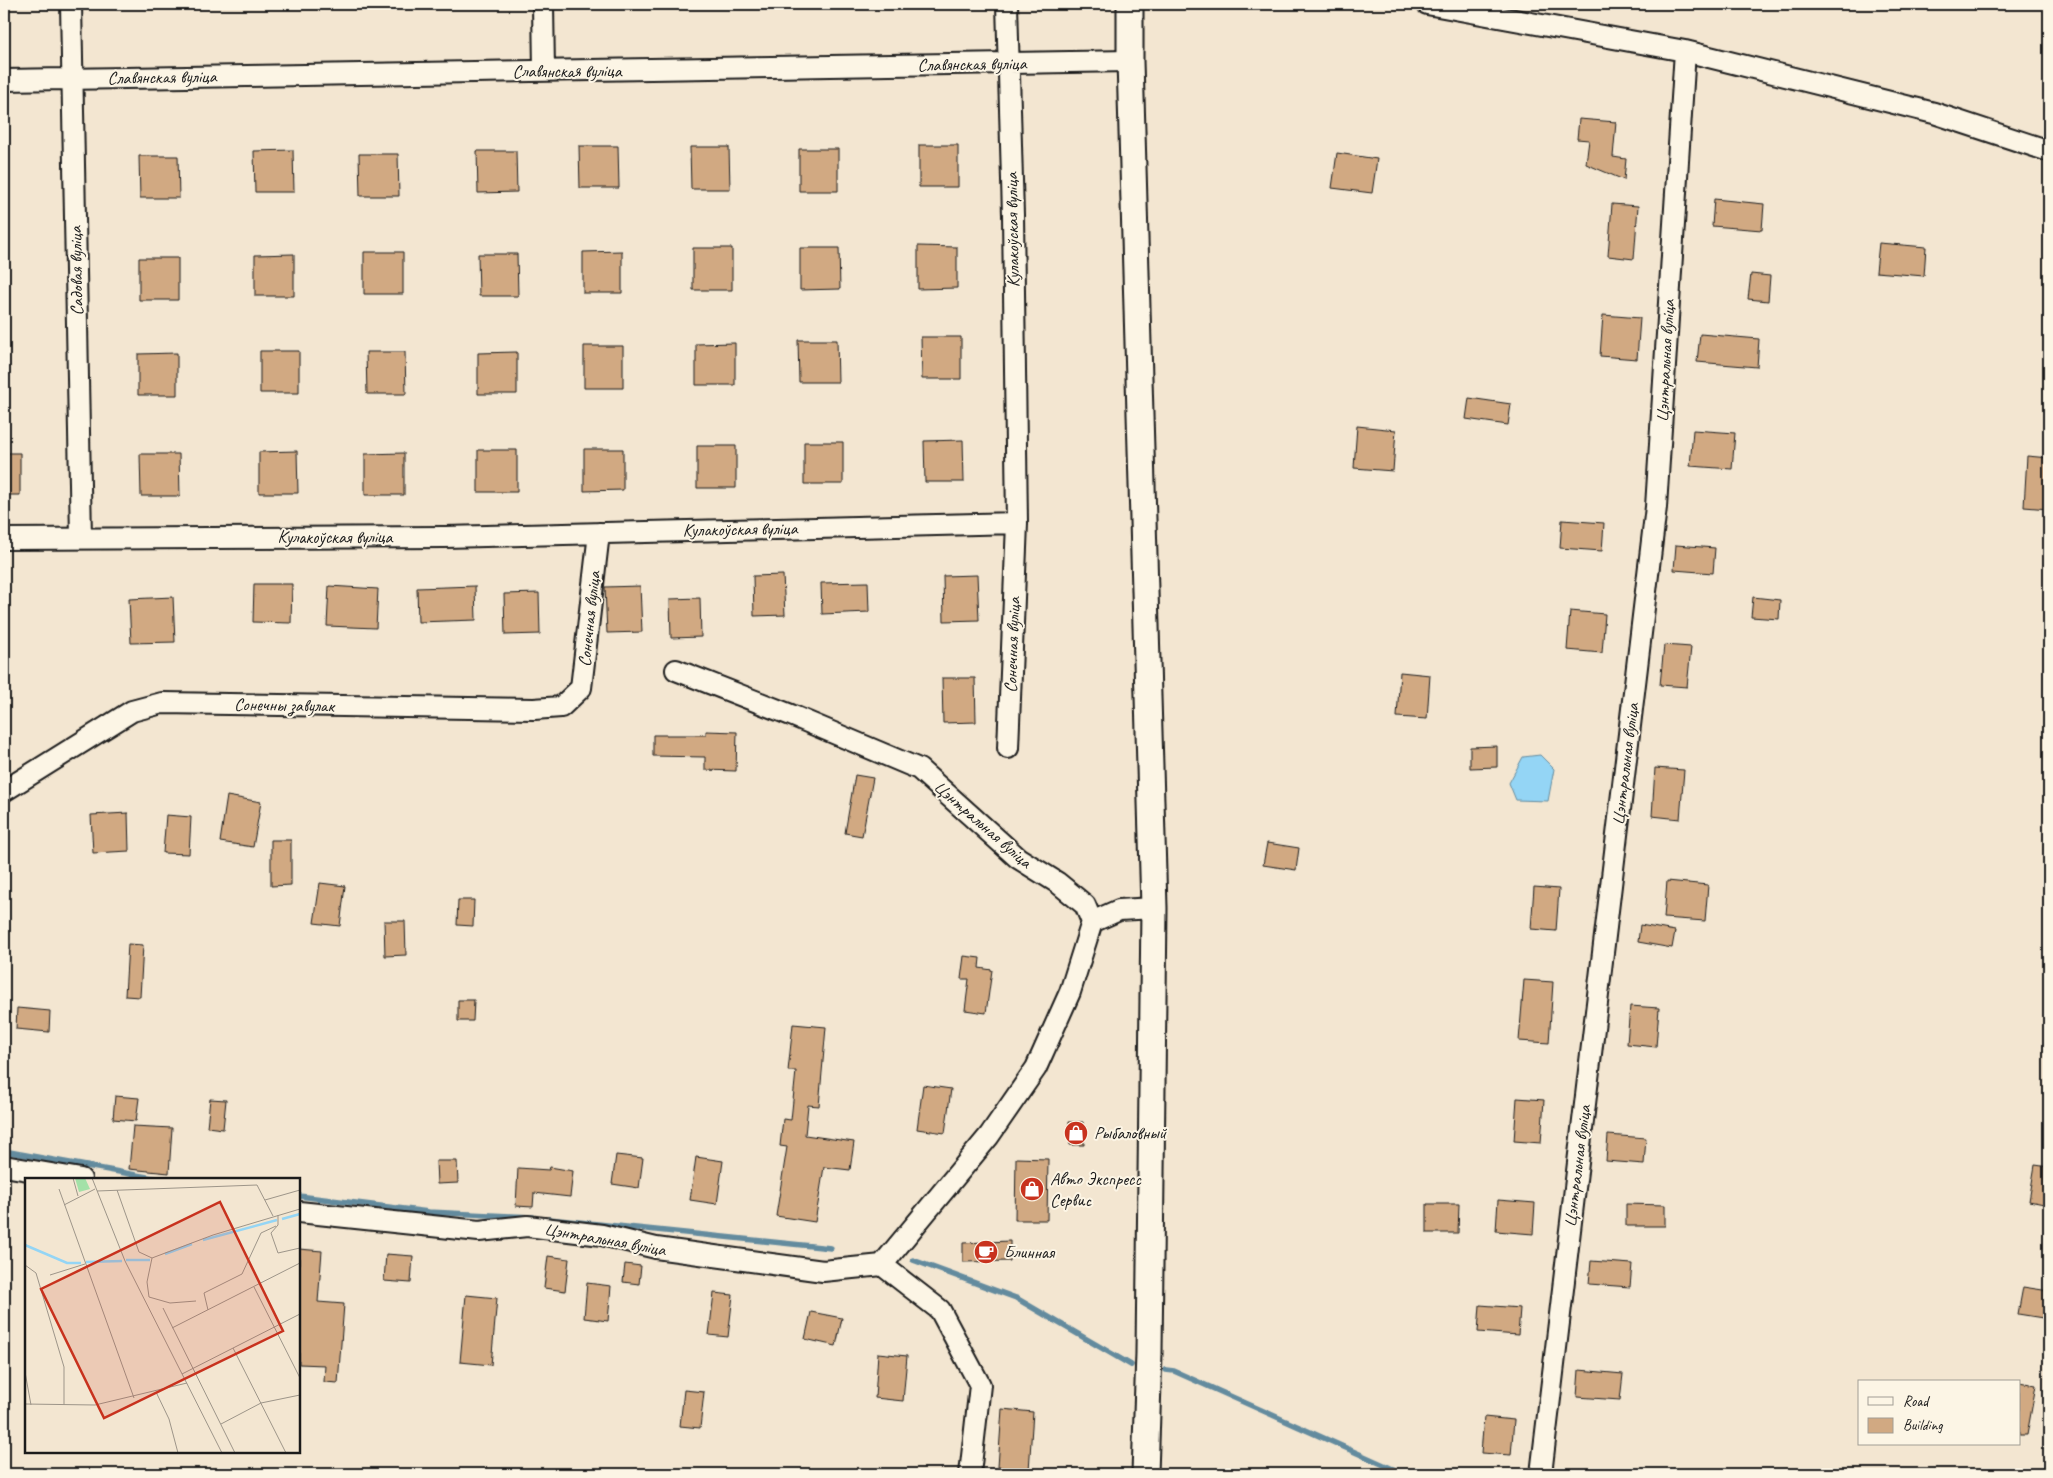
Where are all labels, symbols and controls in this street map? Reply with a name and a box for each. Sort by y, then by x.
street label: Славянская вуліца [917,52,1028,76]
street label: Славянская вуліца [512,60,623,82]
street label: Славянская вуліца [107,65,218,89]
street label: Кулакоўская вуліца [1000,171,1024,288]
street label: Садовая вуліца [64,225,88,316]
street label: Цэнтральная вуліца [1651,298,1679,423]
street label: Кулакоўская вуліца [682,517,799,541]
street label: Кулакоўская вуліца [278,526,394,548]
street label: Сонечная вуліца [573,569,605,668]
street label: Сонечная вуліца [999,596,1025,693]
street label: Сонечны завулак [234,693,336,718]
street label: Цэнтральная вуліца [1607,701,1644,826]
street label: Цэнтральная вуліца [929,775,1037,873]
street label: Цэнтральная вуліца [1559,1103,1596,1228]
shop icon: Рыбаловный [1063,1120,1089,1146]
place label: Рыбаловный [1094,1122,1168,1144]
place label: Авто Экспресс Сервис [1050,1168,1141,1211]
shop icon: Авто Экспресс Сервис [1019,1176,1045,1202]
inset map [25,1178,300,1453]
street label: Цэнтральная вуліца [543,1218,668,1261]
cafe icon: Блинная [973,1239,999,1265]
place label: Блинная [1004,1241,1056,1263]
legend [1858,1380,2020,1446]
text: Road [1903,1392,1930,1411]
text: Building [1903,1416,1943,1435]

